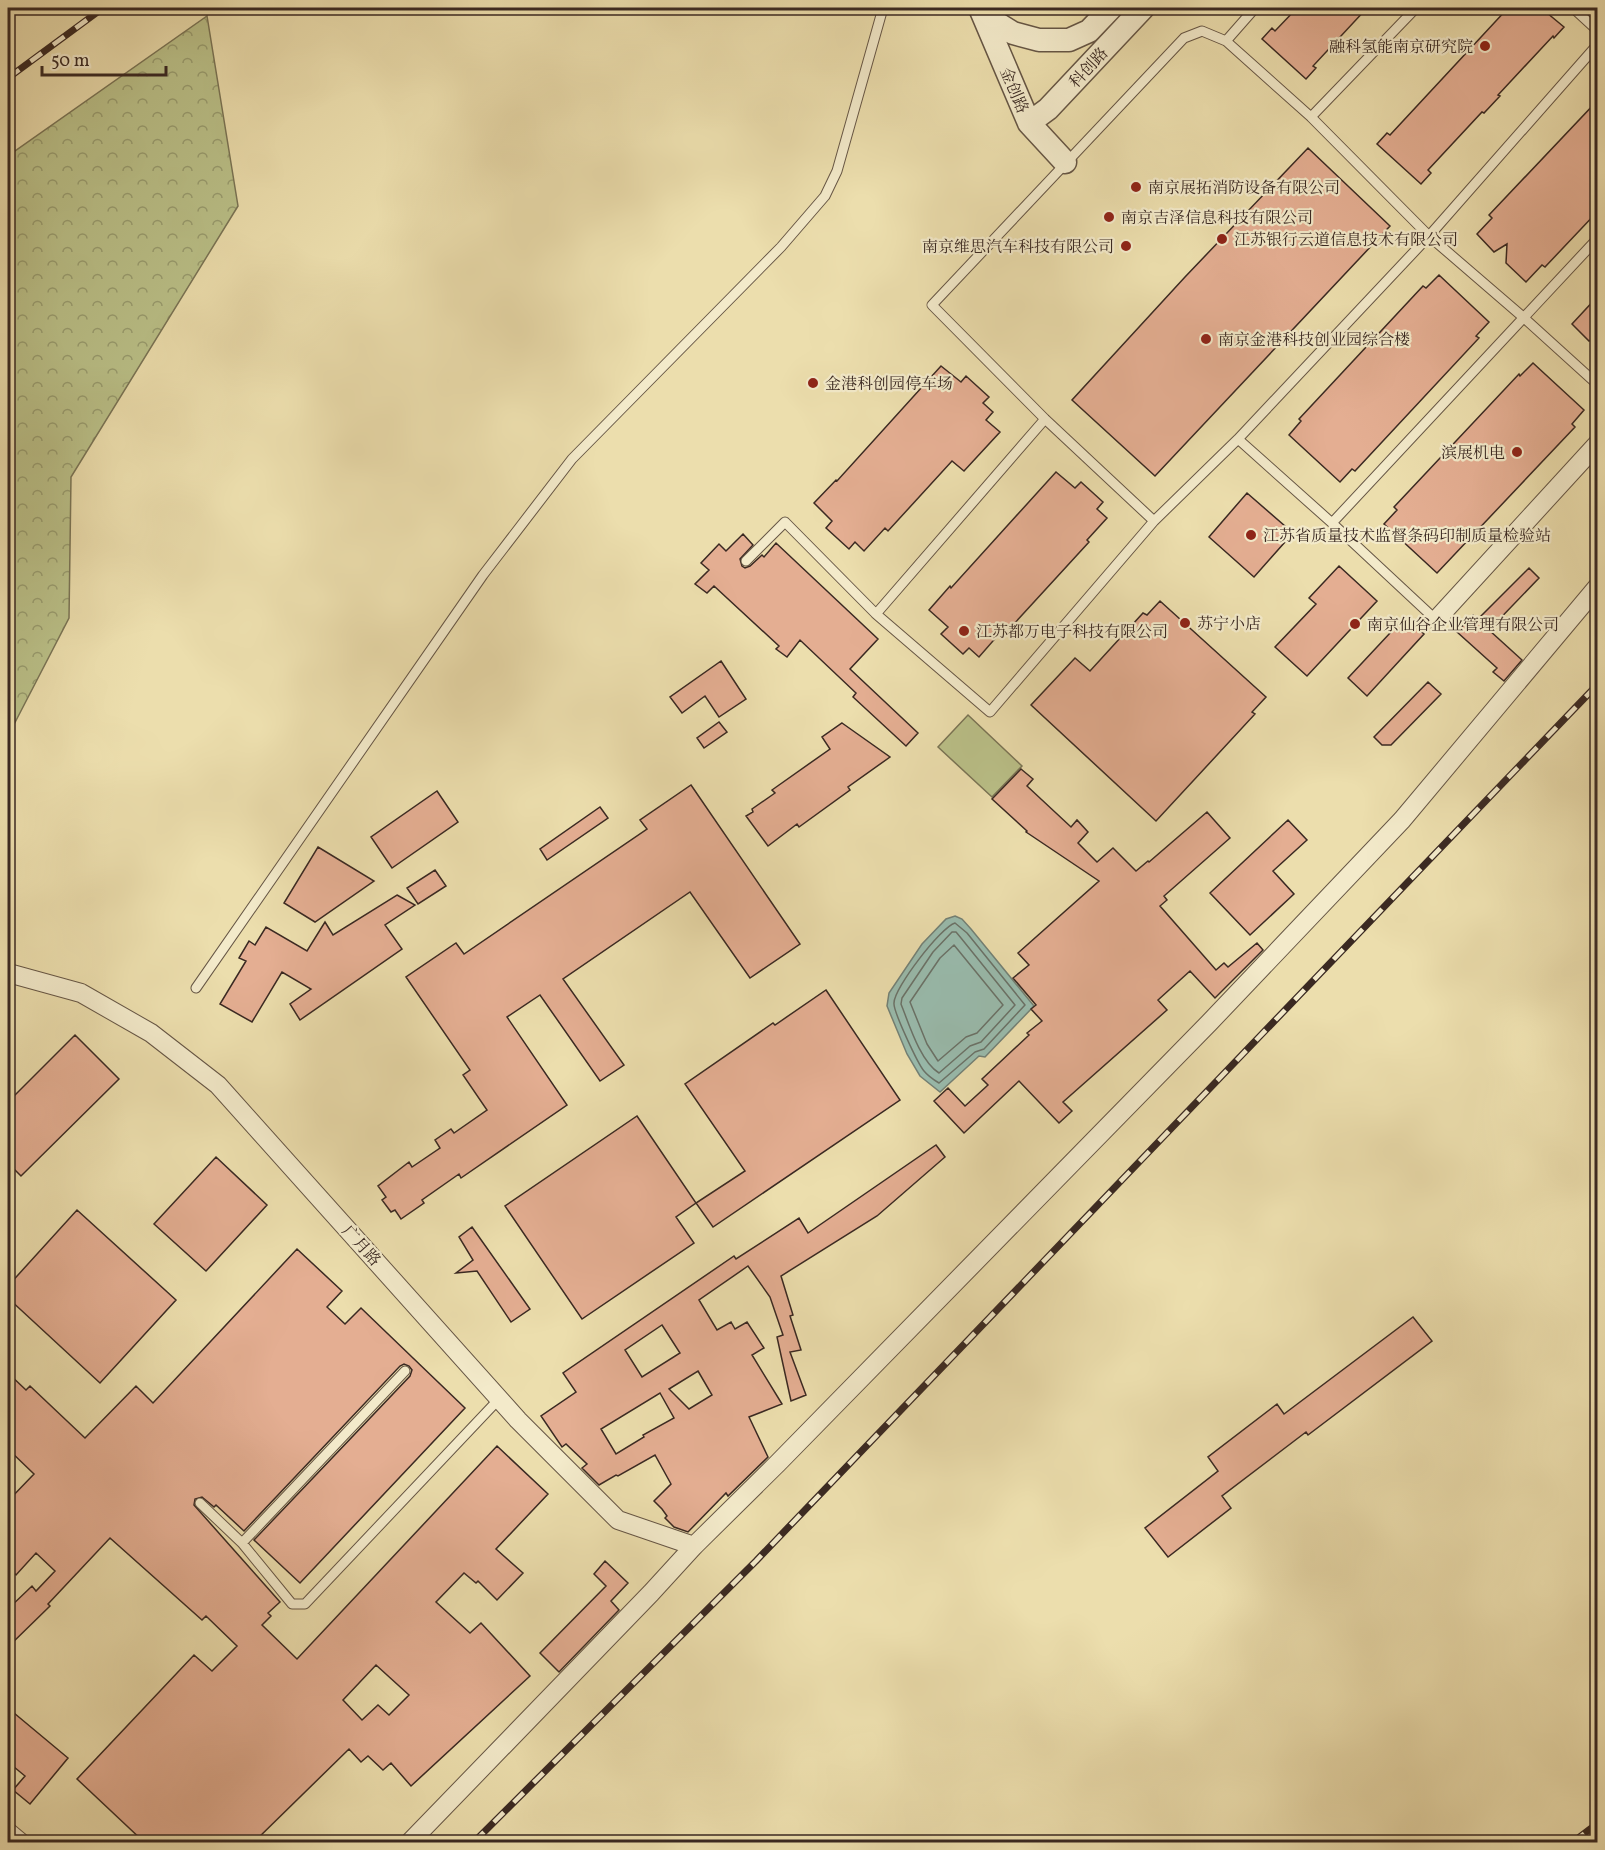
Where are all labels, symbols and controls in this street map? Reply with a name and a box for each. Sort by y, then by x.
place label: 融科氢能南京研究院 [1329,37,1473,59]
scale bar [42,39,166,77]
marker: 融科氢能南京研究院 [1478,39,1492,53]
street label: 科创路 [1065,43,1114,93]
text: 50 m [51,49,90,74]
street label: 金创路 [994,64,1033,117]
place label: 南京展拓消防设备有限公司 [1148,178,1340,200]
marker: 南京展拓消防设备有限公司 [1129,180,1143,194]
place label: 南京吉泽信息科技有限公司 [1121,208,1313,230]
marker: 南京吉泽信息科技有限公司 [1102,210,1116,224]
place label: 江苏银行云道信息技术有限公司 [1234,230,1458,252]
marker: 江苏银行云道信息技术有限公司 [1215,232,1229,246]
place label: 南京维思汽车科技有限公司 [922,237,1114,259]
marker: 南京维思汽车科技有限公司 [1119,239,1133,253]
place label: 南京金港科技创业园综合楼 [1218,330,1410,352]
marker: 南京金港科技创业园综合楼 [1199,332,1213,346]
place label: 金港科创园停车场 [825,374,953,396]
marker: 金港科创园停车场 [806,376,820,390]
place label: 滨展机电 [1441,443,1505,465]
marker: 滨展机电 [1510,445,1524,459]
place label: 江苏省质量技术监督条码印制质量检验站 [1263,526,1551,548]
marker: 江苏省质量技术监督条码印制质量检验站 [1244,528,1258,542]
place label: 苏宁小店 [1197,614,1261,636]
place label: 南京仙谷企业管理有限公司 [1367,615,1559,637]
marker: 苏宁小店 [1178,616,1192,630]
marker: 南京仙谷企业管理有限公司 [1348,617,1362,631]
place label: 江苏都万电子科技有限公司 [976,622,1168,644]
marker: 江苏都万电子科技有限公司 [957,624,971,638]
street label: 广月路 [336,1221,385,1272]

